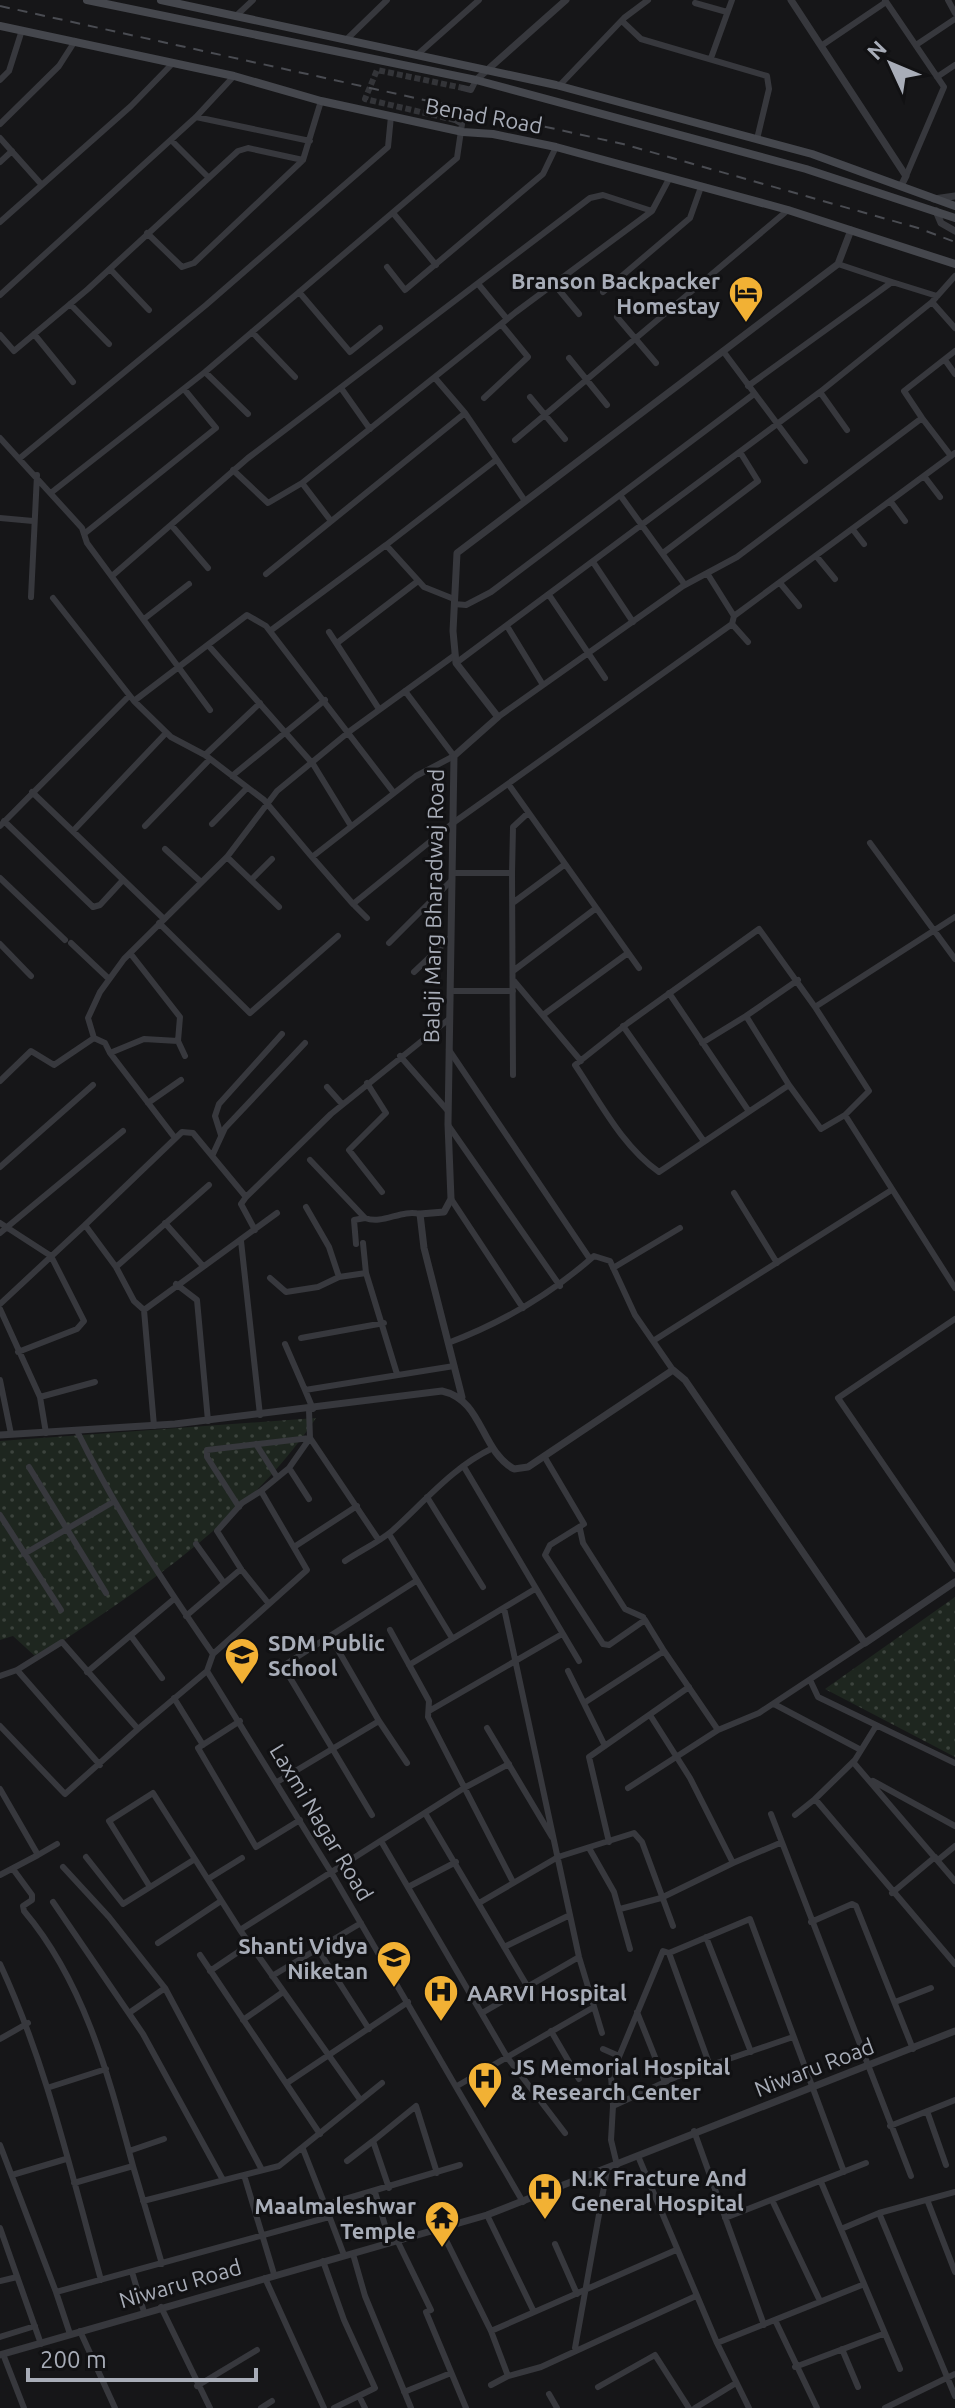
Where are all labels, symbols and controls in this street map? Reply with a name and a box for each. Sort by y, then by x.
north arrow [851,24,931,104]
text: N [862,35,891,64]
street label: Benad Road [423,92,545,138]
place label: Branson Backpacker Homestay [511,268,720,318]
hotel icon: Branson Backpacker Homestay [727,274,765,324]
street label: Balaji Marg Bharadwaj Road [418,769,448,1043]
place label: SDM Public School [268,1630,385,1680]
school or university icon: SDM Public School [223,1636,261,1686]
street label: Laxmi Nagar Road [265,1739,379,1905]
place label: Shanti Vidya Niketan [238,1933,368,1983]
school or university icon: Shanti Vidya Niketan [375,1939,413,1989]
hospital icon: AARVI Hospital [422,1973,460,2023]
place label: AARVI Hospital [467,1980,627,2005]
street label: Niwaru Road [751,2033,877,2101]
place label: JS Memorial Hospital & Research Center [511,2054,731,2104]
hospital icon: JS Memorial Hospital & Research Center [466,2060,504,2110]
place label: N.K Fracture And General Hospital [571,2165,747,2215]
hospital icon: N.K Fracture And General Hospital [526,2171,564,2221]
place label: Maalmaleshwar Temple [255,2193,416,2243]
temple icon: Maalmaleshwar Temple [423,2199,461,2249]
street label: Niwaru Road [116,2254,244,2312]
scale bar [28,2332,256,2382]
text: 200 m [40,2346,107,2373]

